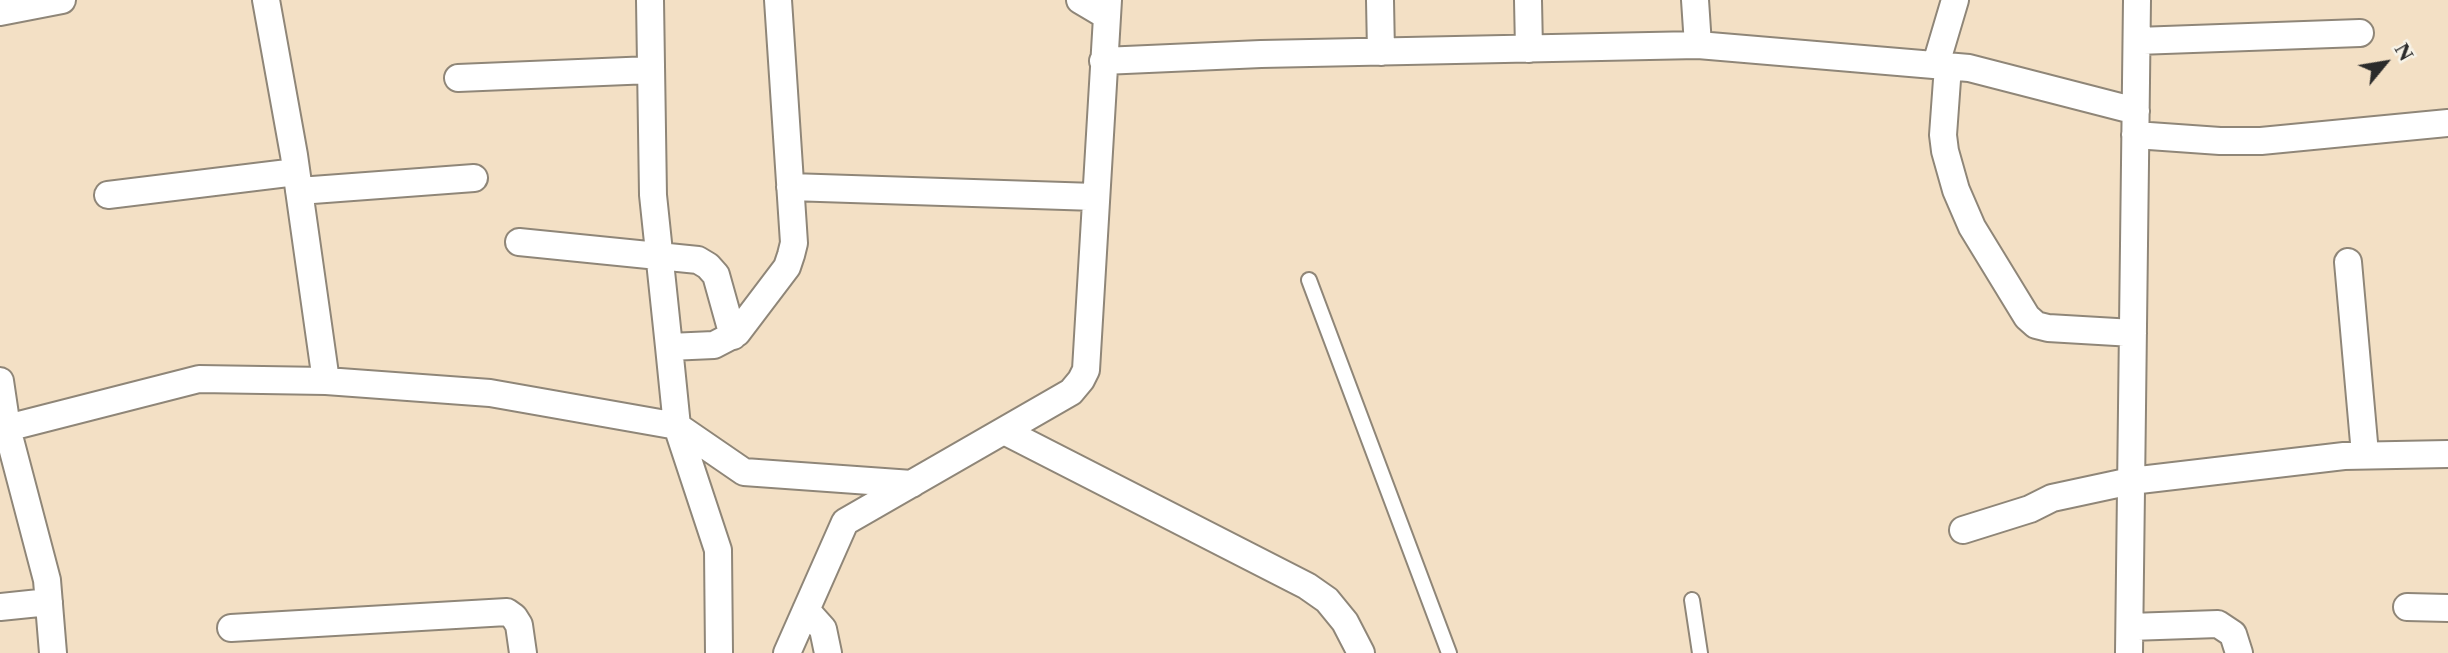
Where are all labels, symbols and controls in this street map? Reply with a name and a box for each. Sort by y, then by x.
north arrow [2350,28,2420,98]
text: N [2390,39,2418,65]

